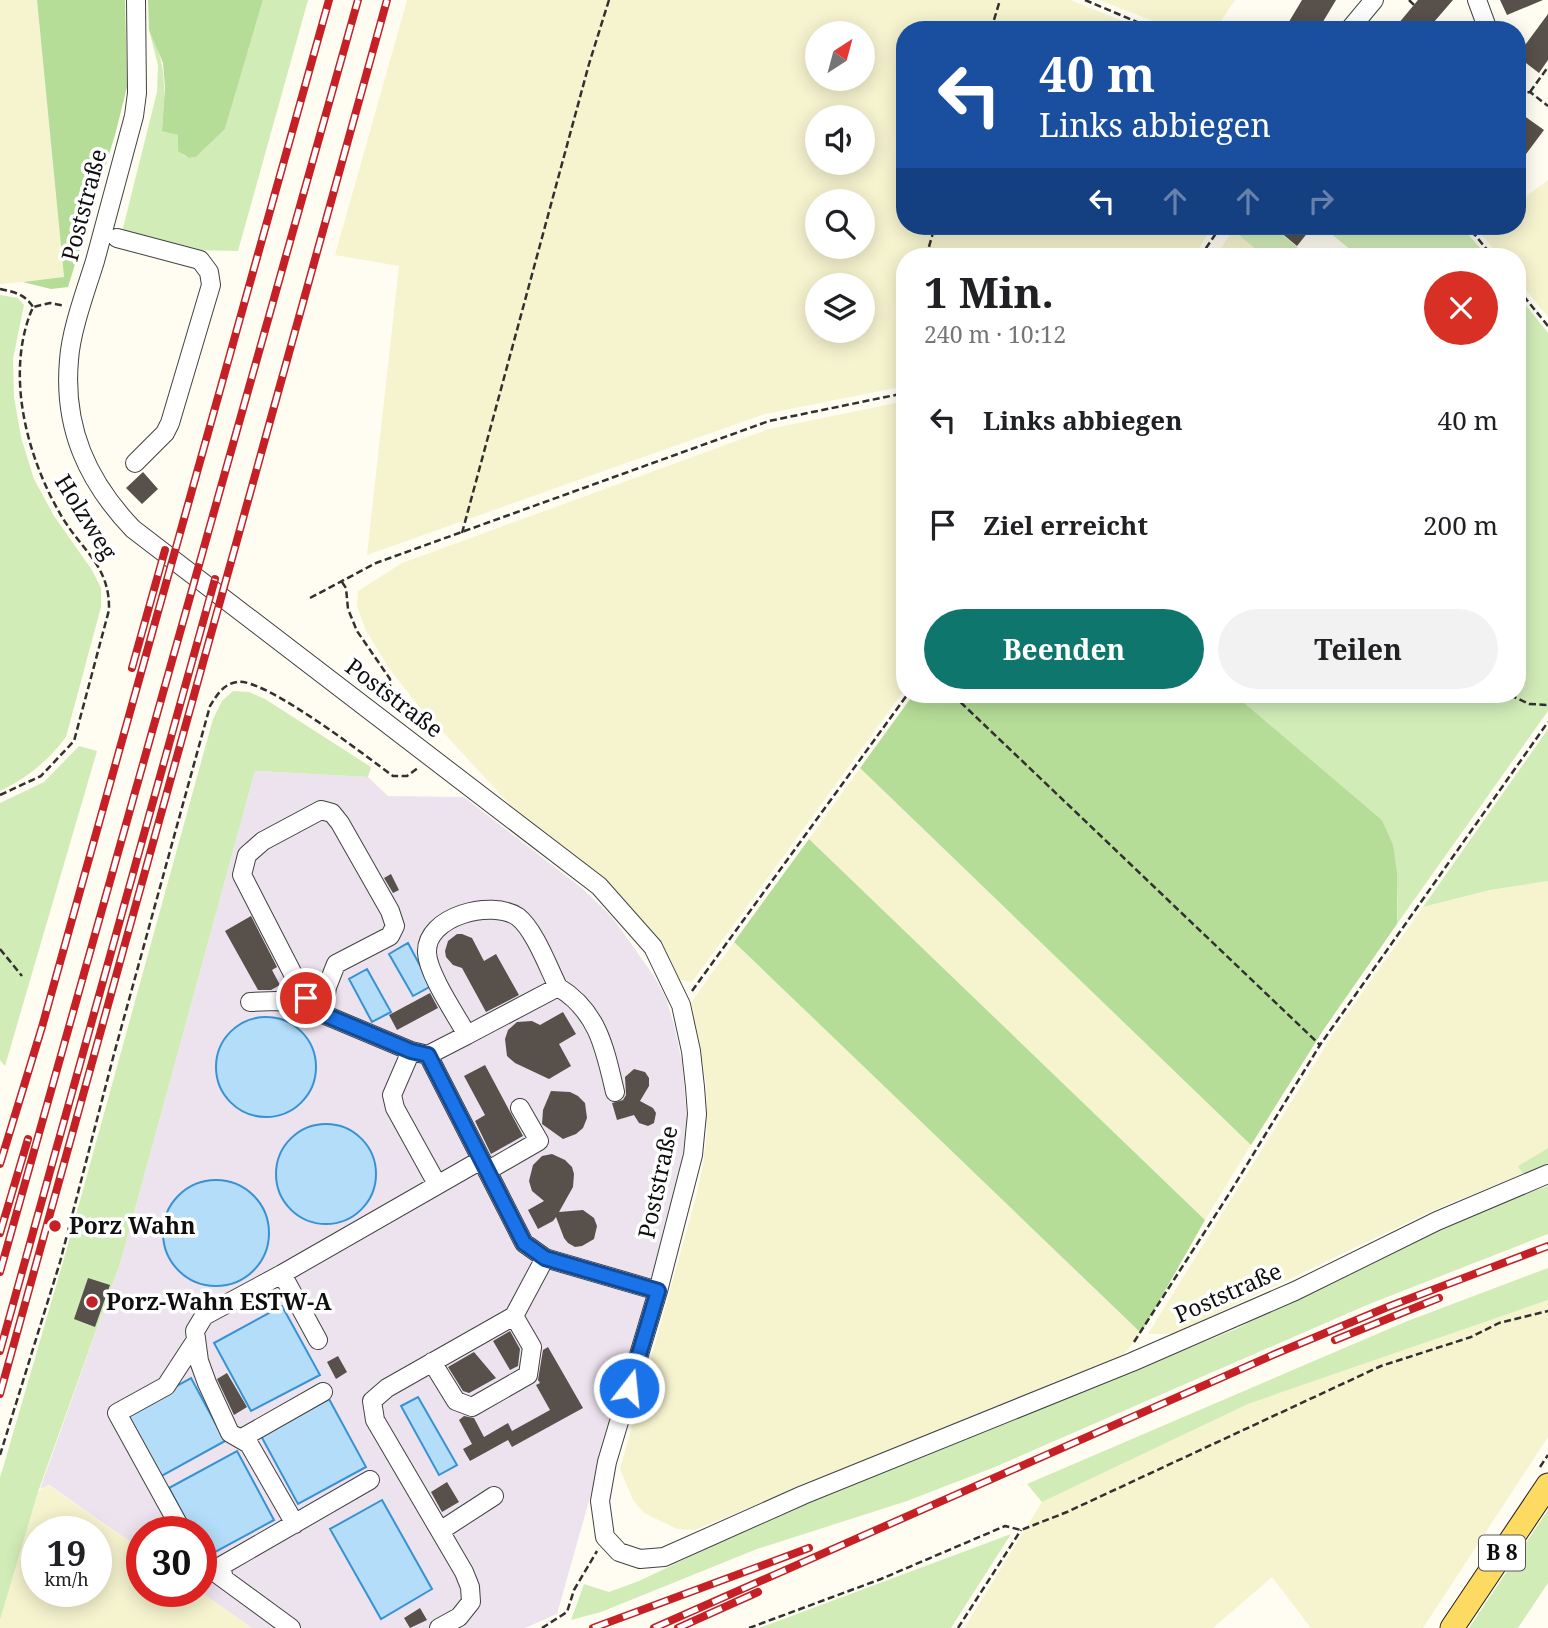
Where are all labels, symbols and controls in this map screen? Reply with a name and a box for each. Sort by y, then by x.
north arrow [805,21,875,91]
map controls [805,21,875,343]
text: 40 m [1039,40,1155,106]
icon: left [924,49,1015,140]
text: Links abbiegen [1039,103,1271,146]
button: sound [805,105,875,175]
street label: Poststraße [53,145,113,264]
icon: left [1083,182,1121,220]
icon: ahead [1156,182,1194,220]
icon: ahead [1229,182,1267,220]
icon: right [1302,182,1340,220]
button: search [805,189,875,259]
text: 1 Min. [924,263,1054,320]
button: close [1424,271,1498,345]
button: layers [805,273,875,343]
text: 240 m · 10:12 [924,318,1066,350]
icon: left [924,401,962,439]
text: Links abbiegen [983,402,1182,438]
text: 40 m [1438,402,1498,438]
street label: Holzweg [48,468,126,566]
icon: arrive [924,506,962,544]
text: Ziel erreicht [983,507,1148,543]
text: 200 m [1423,507,1498,543]
button: Beenden [924,609,1204,689]
button: Teilen [1218,609,1498,689]
street label: Poststraße [339,650,450,744]
pin [276,968,336,1028]
icon: arrive [287,979,325,1017]
street label: Poststraße [629,1122,685,1241]
place label: Porz Wahn [69,1209,196,1241]
marker: Porz Wahn [47,1218,63,1234]
street label: Poststraße [1169,1254,1286,1330]
place label: Porz-Wahn ESTW-A [106,1285,332,1317]
marker: Porz-Wahn ESTW-A [84,1294,100,1310]
position arrow [592,1351,666,1425]
speed limit sign: 30 [126,1516,217,1607]
text: 19 [47,1529,86,1576]
road number: B 8 [1479,1536,1525,1570]
text: km/h [44,1567,89,1591]

